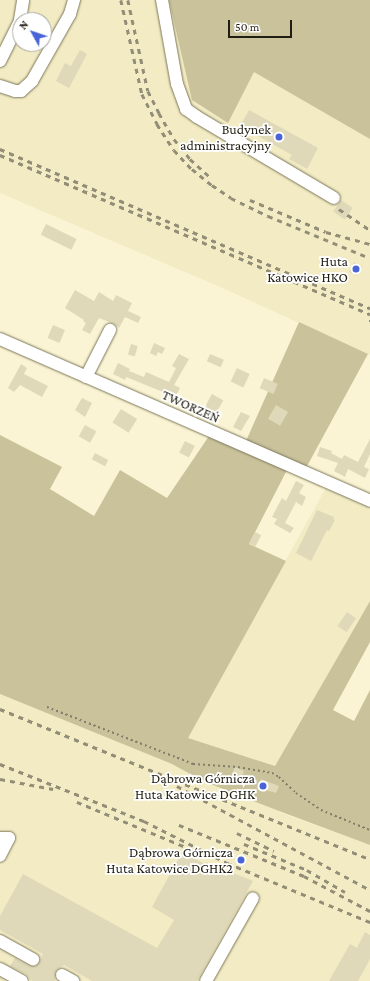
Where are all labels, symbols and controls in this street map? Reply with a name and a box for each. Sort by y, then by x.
north arrow [12,12,52,52]
scale bar [230,12,294,38]
text: N [17,18,31,32]
text: 50 m [235,20,259,34]
place label: Budynek administracyjny [180,121,271,154]
marker: Budynek administracyjny [274,132,284,142]
place label: Huta Katowice HKO [267,253,348,286]
marker: Huta Katowice HKO [351,264,361,274]
street label: TWORZEŃ [160,386,222,426]
place label: Dąbrowa Górnicza Huta Katowice DGHK [135,770,255,802]
marker: Dąbrowa Górnicza Huta Katowice DGHK [258,781,268,791]
place label: Dąbrowa Górnicza Huta Katowice DGHK2 [106,844,233,876]
marker: Dąbrowa Górnicza Huta Katowice DGHK2 [236,855,246,865]

